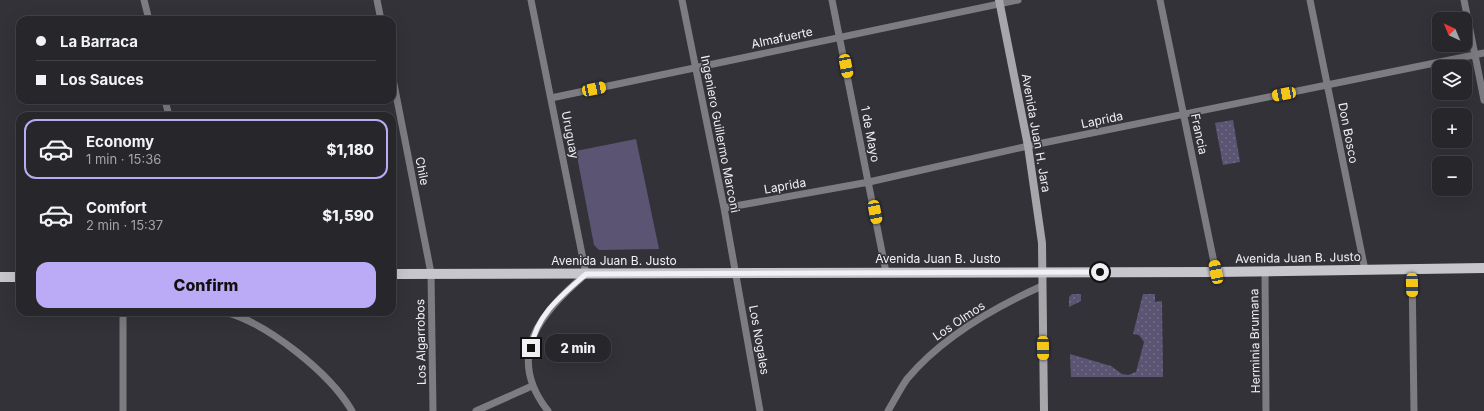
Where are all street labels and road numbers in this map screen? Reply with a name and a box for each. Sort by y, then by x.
street label: Almafuerte [750,24,814,51]
street label: Ingeniero Guillermo Marconi [698,54,743,214]
street label: Avenida Juan H. Jara [1019,72,1054,193]
street label: Don Bosco [1335,101,1362,165]
street label: 1 de Mayo [858,104,883,163]
street label: Laprida [1080,108,1124,131]
street label: Uruguay [559,110,583,160]
street label: Francia [1188,112,1211,156]
street label: Chile [412,155,433,186]
street label: Laprida [763,174,807,197]
street label: Avenida Juan B. Justo [1235,249,1361,266]
street label: Avenida Juan B. Justo [875,251,1001,266]
street label: Avenida Juan B. Justo [551,253,677,268]
street label: Herminia Brumana [1246,289,1263,393]
street label: Los Olmos [930,298,988,344]
street label: Los Algarrobos [412,299,429,385]
street label: Los Nogales [746,304,773,376]

